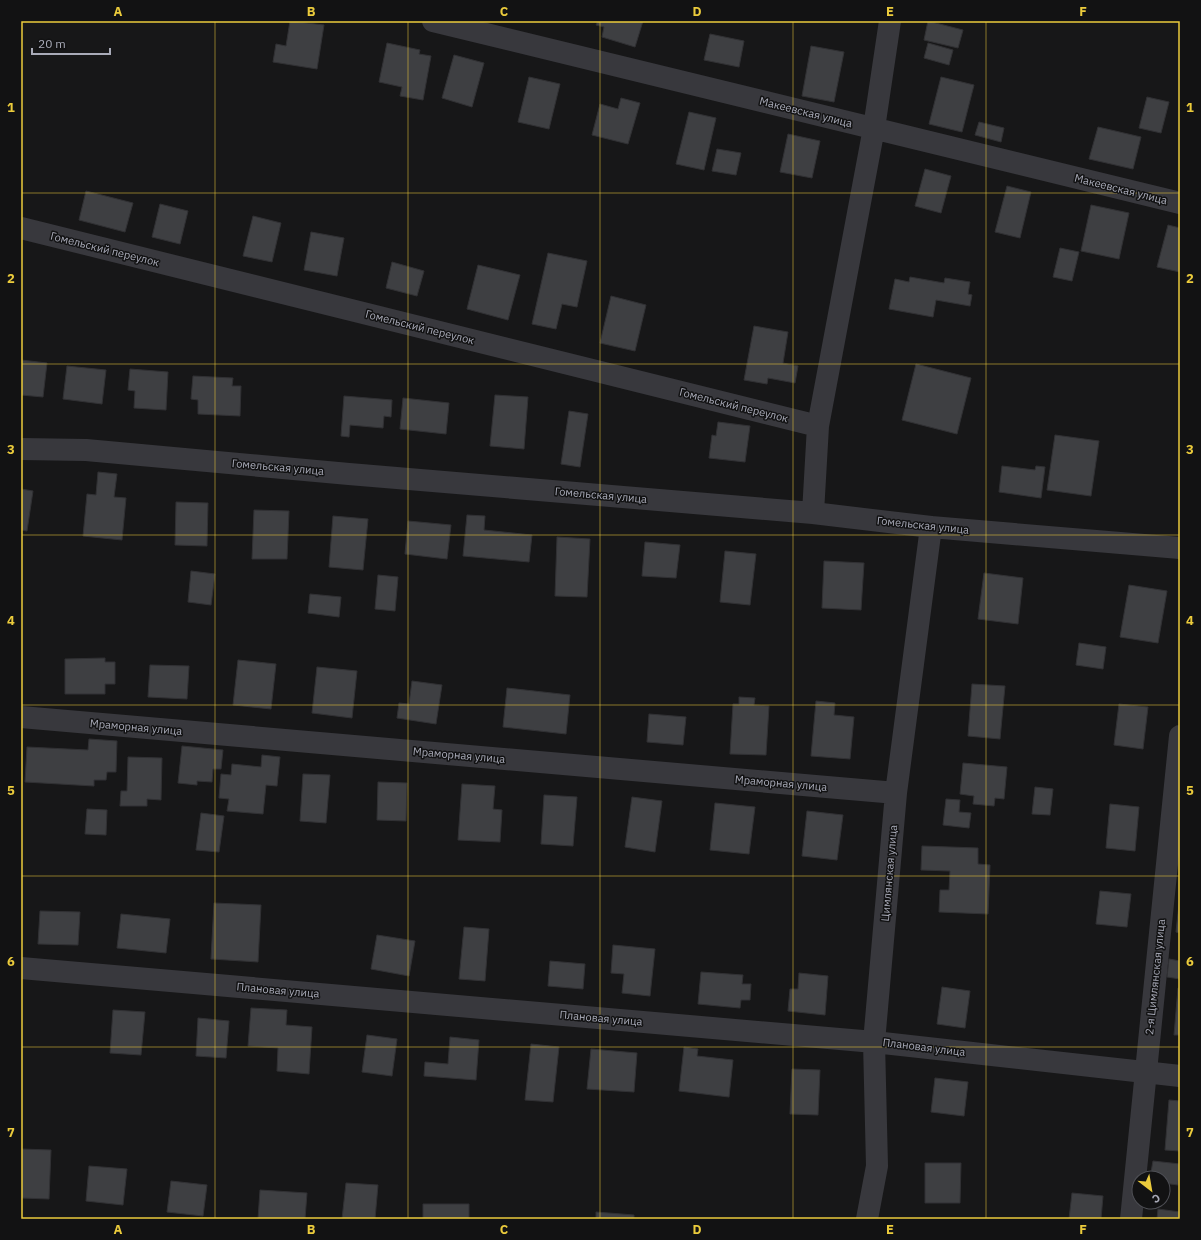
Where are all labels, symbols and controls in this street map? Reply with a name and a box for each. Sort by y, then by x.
text: A [114,3,123,20]
text: B [307,3,316,20]
text: C [500,3,509,20]
text: D [692,3,702,20]
text: E [886,3,894,20]
text: F [1079,3,1087,20]
scale bar [32,30,110,56]
text: 20 m [38,36,66,51]
street label: Макеевская улица [758,94,854,130]
text: 1 [7,99,15,116]
text: 1 [1186,99,1194,116]
street label: Макеевская улица [1073,171,1169,207]
street label: Гомельский переулок [49,229,161,269]
text: 2 [7,270,15,287]
text: 2 [1186,270,1194,287]
street label: Гомельский переулок [364,307,476,347]
street label: Гомельский переулок [678,385,790,425]
text: 3 [7,441,15,458]
text: 3 [1186,441,1194,458]
street label: Гомельская улица [231,456,325,478]
street label: Гомельская улица [554,484,648,506]
street label: Гомельская улица [876,513,970,537]
text: 4 [7,612,15,629]
text: 4 [1186,612,1194,629]
street label: Мраморная улица [89,716,183,738]
street label: Мраморная улица [412,744,506,766]
street label: Мраморная улица [734,772,828,794]
text: 5 [7,782,15,799]
text: 5 [1186,782,1194,799]
street label: Цимлянская улица [878,824,900,922]
street label: 2-я Цимлянская улица [1142,918,1168,1036]
text: 6 [7,953,15,970]
text: 6 [1186,953,1194,970]
street label: Плановая улица [236,979,320,1001]
street label: Плановая улица [559,1007,643,1029]
street label: Плановая улица [882,1035,966,1059]
text: 7 [7,1124,15,1141]
text: 7 [1186,1124,1194,1141]
north arrow [1131,1170,1171,1210]
text: С [1149,1191,1163,1206]
text: A [114,1221,123,1238]
text: B [307,1221,316,1238]
text: C [500,1221,509,1238]
text: D [692,1221,702,1238]
text: E [886,1221,894,1238]
text: F [1079,1221,1087,1238]

